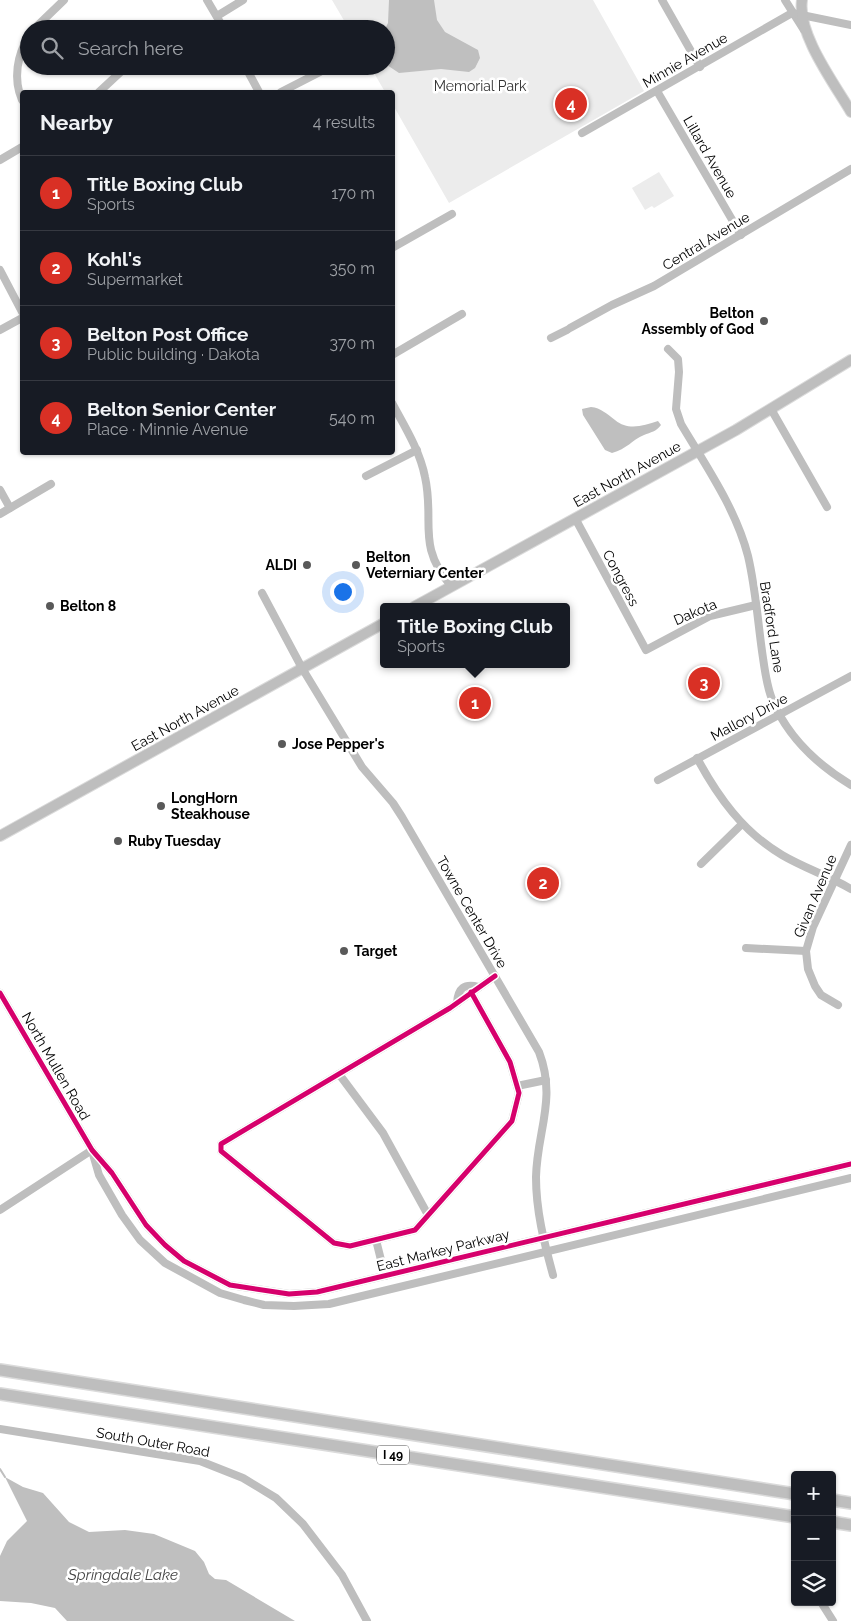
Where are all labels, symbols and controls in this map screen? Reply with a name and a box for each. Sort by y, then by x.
search box [20,20,395,75]
street label: Minnie Avenue [640,29,730,91]
icon: search [38,34,66,62]
text: Search here [78,37,184,59]
park label: Memorial Park [434,78,527,94]
pin: 4 [555,85,587,123]
text: Nearby [40,110,113,135]
text: 4 results [313,113,375,132]
street label: Lillard Avenue [680,113,740,201]
text: Title Boxing Club [87,173,243,195]
text: 1 [52,184,60,203]
text: 170 m [331,184,375,203]
text: Sports [87,195,135,214]
street label: Central Avenue [660,209,752,273]
text: Kohl's [87,248,141,270]
text: 2 [51,259,61,278]
text: 350 m [329,259,375,278]
text: Supermarket [87,270,183,289]
place label: Belton Assembly of God [641,305,754,337]
marker: Belton Assembly of God [758,315,770,327]
text: Belton Post Office [87,323,248,345]
text: 3 [52,334,60,353]
text: 370 m [329,334,375,353]
text: Public building · Dakota [87,345,260,364]
text: Belton Senior Center [87,398,276,420]
text: 4 [51,409,61,428]
text: 540 m [329,409,375,428]
text: Place · Minnie Avenue [87,420,248,439]
street label: East North Avenue [571,438,683,510]
street label: Congress [600,547,643,609]
place label: Belton Veterniary Center [366,549,484,581]
place label: ALDI [265,557,297,573]
marker: ALDI [301,559,313,571]
marker: Belton Veterniary Center [350,559,362,571]
your location [330,579,356,605]
street label: Bradford Lane [757,580,787,674]
street label: Dakota [671,596,719,628]
place label: Belton 8 [60,598,116,614]
marker: Belton 8 [44,600,56,612]
popup [380,603,570,668]
text: Title Boxing Club [397,615,553,637]
text: Sports [397,637,445,656]
pin: 3 [688,664,720,702]
street label: East North Avenue [129,682,241,754]
pin: 1 [459,684,491,722]
street label: Mallory Drive [708,690,790,744]
place label: Jose Pepper's [292,736,385,752]
marker: Jose Pepper's [276,738,288,750]
place label: LongHorn Steakhouse [171,790,250,822]
marker: LongHorn Steakhouse [155,800,167,812]
place label: Ruby Tuesday [128,833,221,849]
marker: Ruby Tuesday [112,835,124,847]
street label: Givan Avenue [790,852,840,940]
street label: Towne Center Drive [433,853,511,971]
pin: 2 [527,864,559,902]
place label: Target [354,943,398,959]
marker: Target [338,945,350,957]
street label: North Mullen Road [19,1009,93,1123]
street label: East Markey Parkway [375,1226,512,1274]
street label: South Outer Road [95,1424,211,1460]
road number: I 49 [377,1446,409,1464]
map controls [791,1471,836,1606]
button: + [791,1471,836,1516]
button: − [791,1516,836,1561]
button: layers [791,1561,836,1606]
water label: Springdale Lake [67,1566,178,1584]

